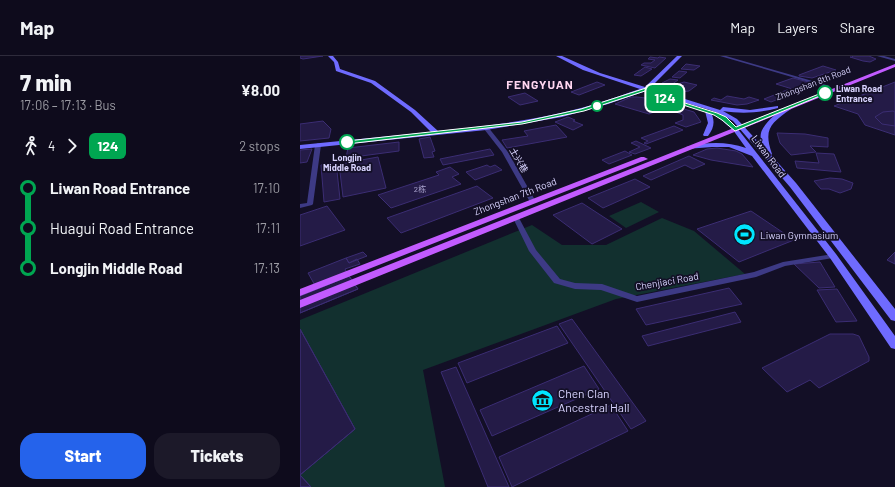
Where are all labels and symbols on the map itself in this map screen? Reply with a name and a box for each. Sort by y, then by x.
street label: Zhongshan 8th Road [774,64,852,102]
district label: FENGYUAN [506,77,574,91]
place label: Liwan Road Entrance [836,83,882,104]
line badge: 124 [642,85,688,111]
marker: Liwan Road Entrance [817,85,833,101]
unlabelled marker [591,100,603,112]
street label: Liwan Road [749,132,789,180]
marker: Longjin Middle Road [339,134,355,150]
street label: 土兴巷 [507,146,531,174]
place label: Longjin Middle Road [323,152,371,173]
street label: Zhongshan 7th Road [472,175,558,217]
house number: 2栋 [414,184,426,194]
sports icon: Liwan Gymnasium [732,222,758,248]
place label: Liwan Gymnasium [760,229,838,241]
street label: Chenjiaci Road [634,270,700,292]
place label: Chen Clan Ancestral Hall [558,386,629,414]
museum icon: Chen Clan Ancestral Hall [529,387,555,413]

